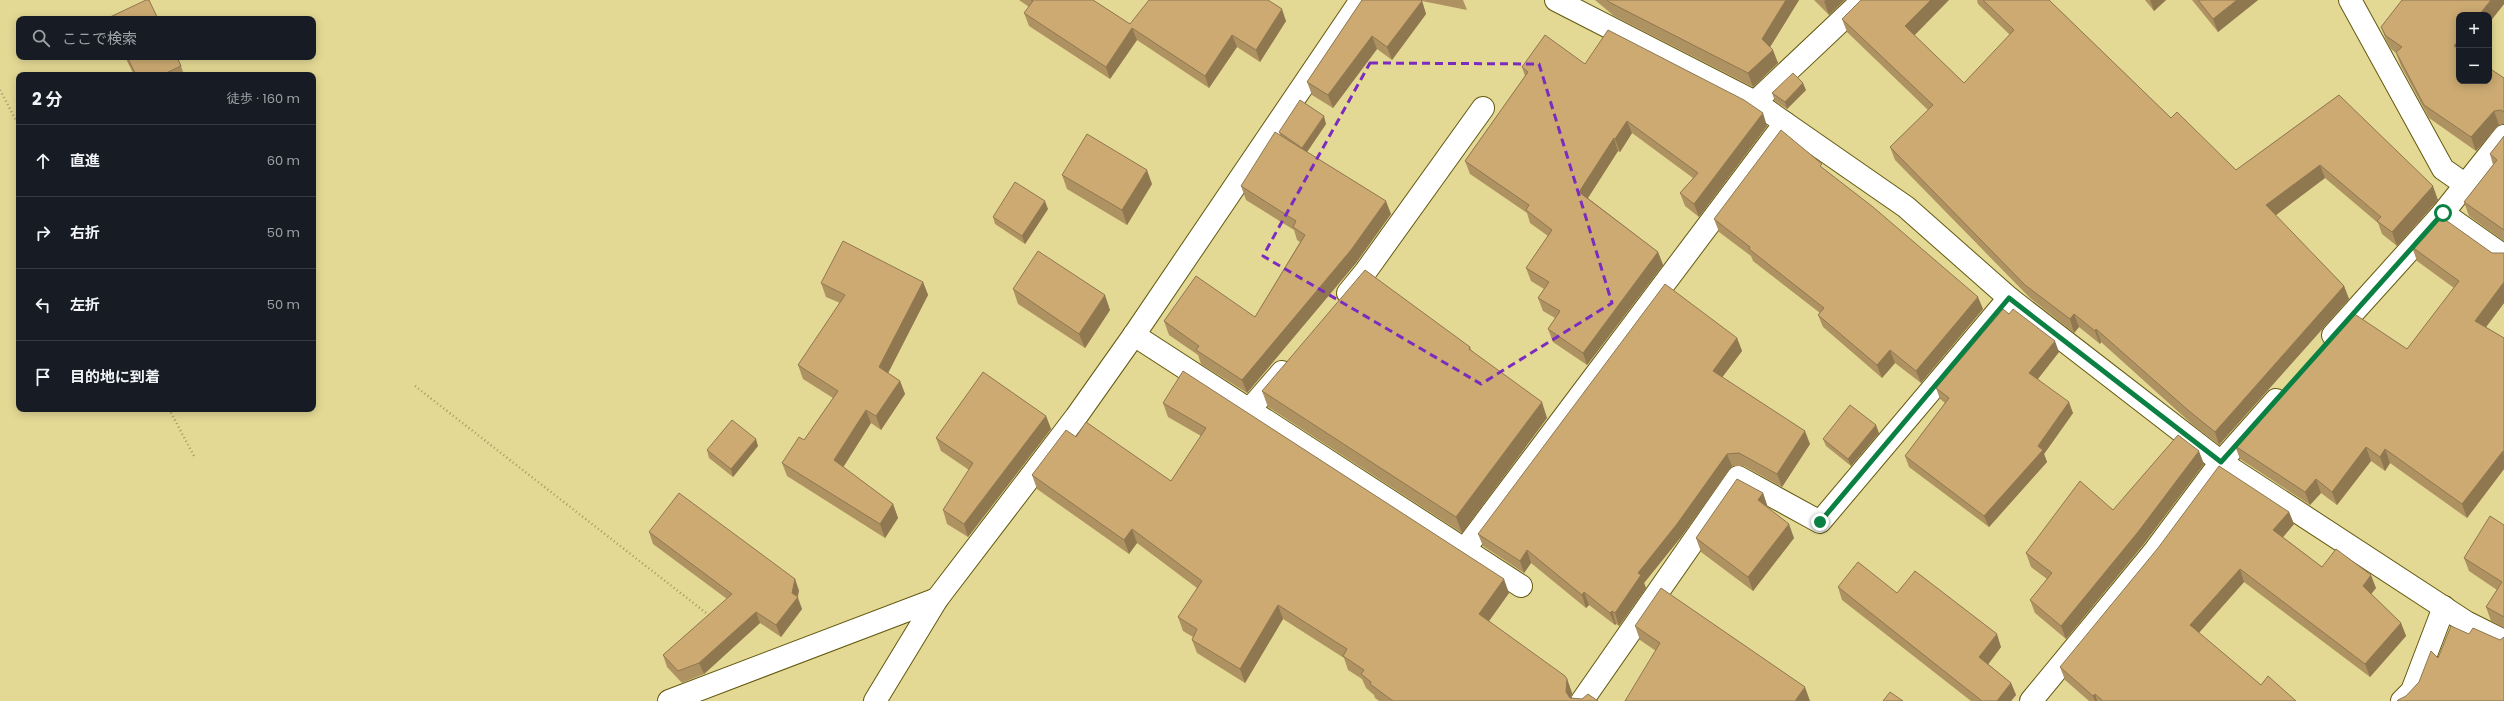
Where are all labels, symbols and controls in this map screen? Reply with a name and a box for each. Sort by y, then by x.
map controls [2456,12,2492,84]
button: + [2456,12,2492,48]
search box [16,16,316,60]
icon: search [30,27,52,49]
text: ここで検索 [62,28,137,49]
button: − [2456,48,2492,84]
text: 2 分 [32,87,62,111]
text: 徒歩 · 160 m [227,89,300,108]
icon: ahead [32,150,54,172]
text: 直進 [70,150,100,171]
text: 60 m [267,151,300,170]
route start [2434,204,2452,222]
icon: right [32,222,54,244]
text: 右折 [70,222,100,243]
text: 50 m [267,223,300,242]
icon: left [32,294,54,316]
text: 左折 [70,294,100,315]
text: 50 m [267,295,300,314]
icon: arrive [32,366,54,388]
text: 目的地に到着 [70,366,160,387]
route end [1811,513,1829,531]

